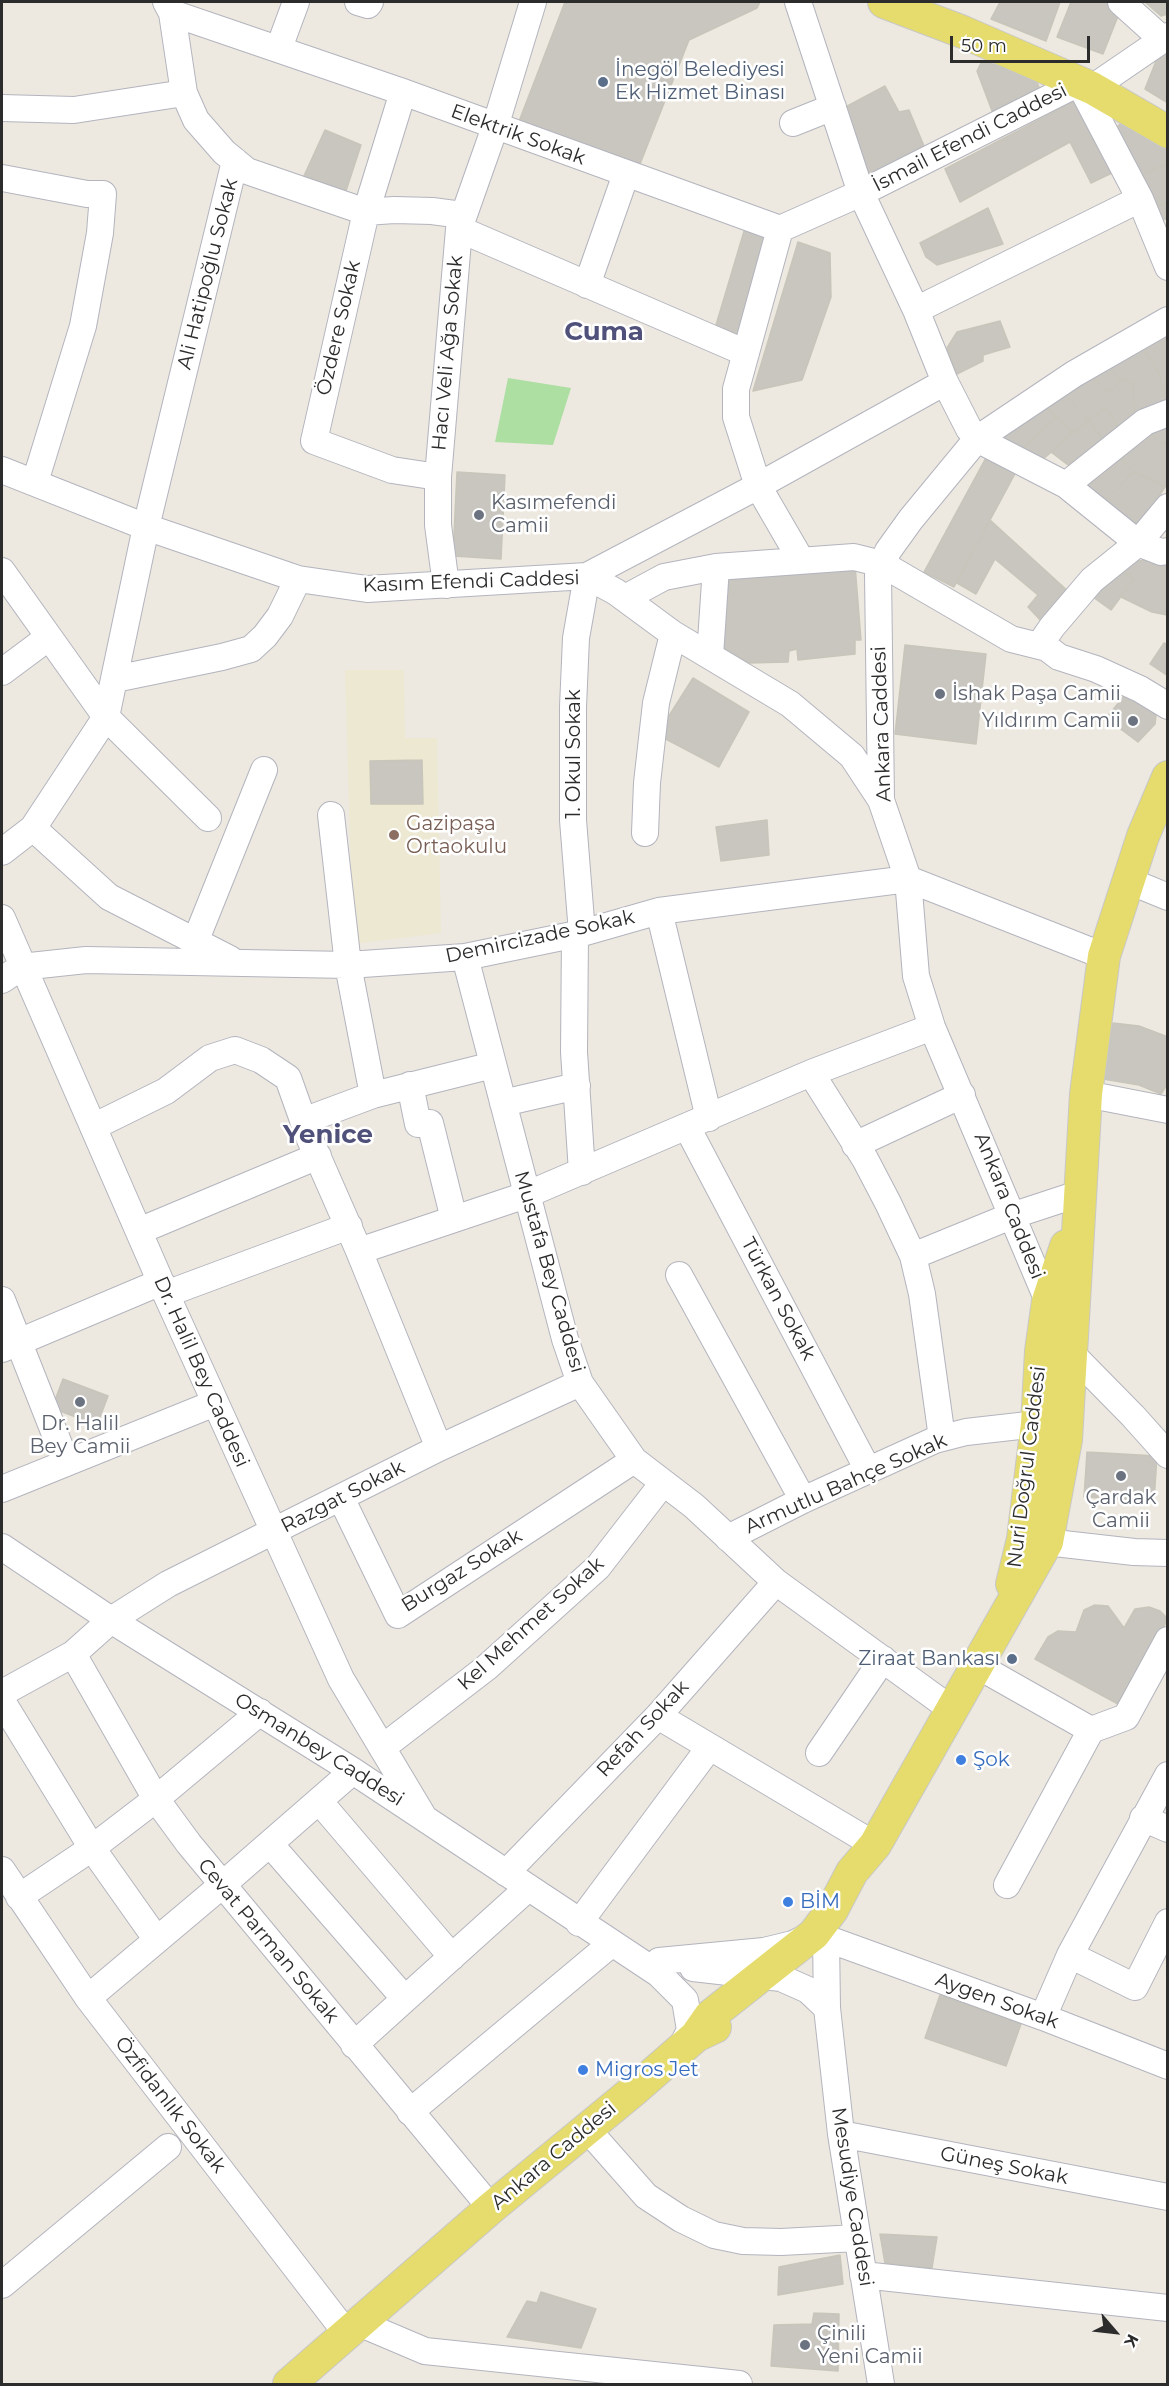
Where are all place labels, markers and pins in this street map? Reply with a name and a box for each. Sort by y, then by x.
place label: İnegöl Belediyesi Ek Hizmet Binası [615,58,785,105]
marker: İnegöl Belediyesi Ek Hizmet Binası [596,75,610,89]
place label: Kasımefendi Camii [491,491,616,538]
marker: Kasımefendi Camii [472,508,486,522]
place label: İshak Paşa Camii [952,682,1121,706]
marker: İshak Paşa Camii [933,687,947,701]
place label: Yıldırım Camii [982,709,1121,733]
marker: Yıldırım Camii [1126,714,1140,728]
place label: Gazipaşa Ortaokulu [406,812,507,859]
marker: Gazipaşa Ortaokulu [387,828,401,842]
marker: Dr. Halil Bey Camii [73,1395,87,1409]
place label: Dr. Halil Bey Camii [30,1412,130,1459]
marker: Çardak Camii [1114,1469,1128,1483]
place label: Çardak Camii [1086,1486,1156,1533]
place label: Ziraat Bankası [858,1647,1000,1671]
marker: Ziraat Bankası [1005,1652,1019,1666]
place label: Şok [973,1748,1010,1772]
marker: Şok [954,1753,968,1767]
place label: BİM [800,1890,840,1914]
marker: BİM [781,1895,795,1909]
place label: Migros Jet [595,2058,699,2082]
marker: Migros Jet [576,2063,590,2077]
place label: Çinili Yeni Camii [817,2322,923,2369]
marker: Çinili Yeni Camii [798,2338,812,2352]

